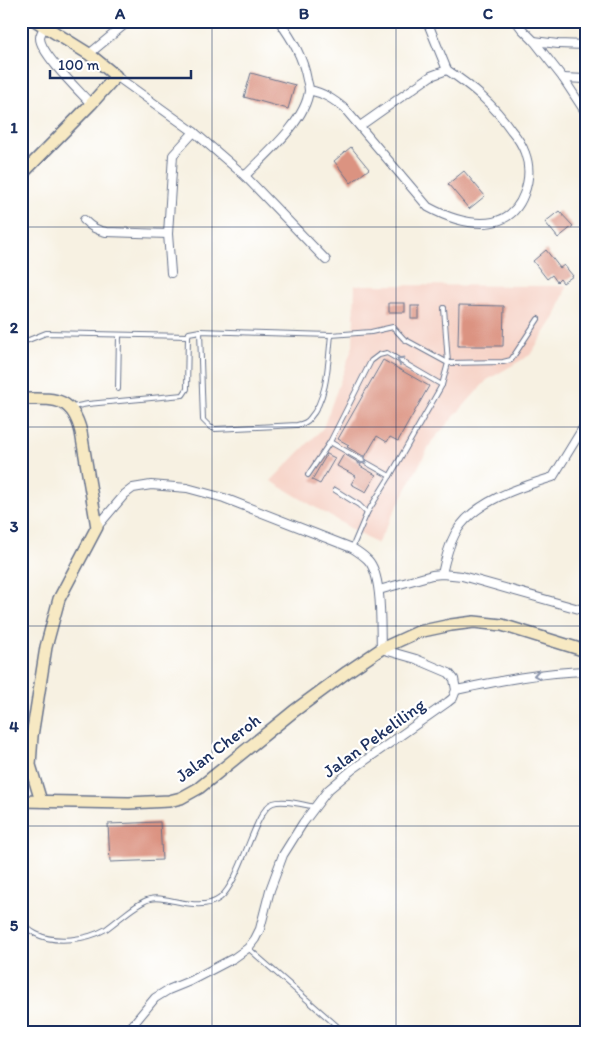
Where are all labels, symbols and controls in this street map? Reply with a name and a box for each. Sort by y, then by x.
text: A [114,4,126,23]
text: B [299,4,310,23]
text: C [483,4,494,23]
scale bar [50,48,191,80]
text: 100 m [58,56,100,74]
text: 1 [10,118,18,137]
text: 2 [10,318,19,337]
one-way arrow [396,357,405,367]
one-way arrow [358,454,367,464]
text: 3 [10,517,19,536]
one-way arrow [533,669,542,679]
street label: Jalan Pekeliling [319,693,430,782]
street label: Jalan Cheroh [171,709,265,787]
text: 4 [9,717,19,736]
text: 5 [10,916,19,935]

